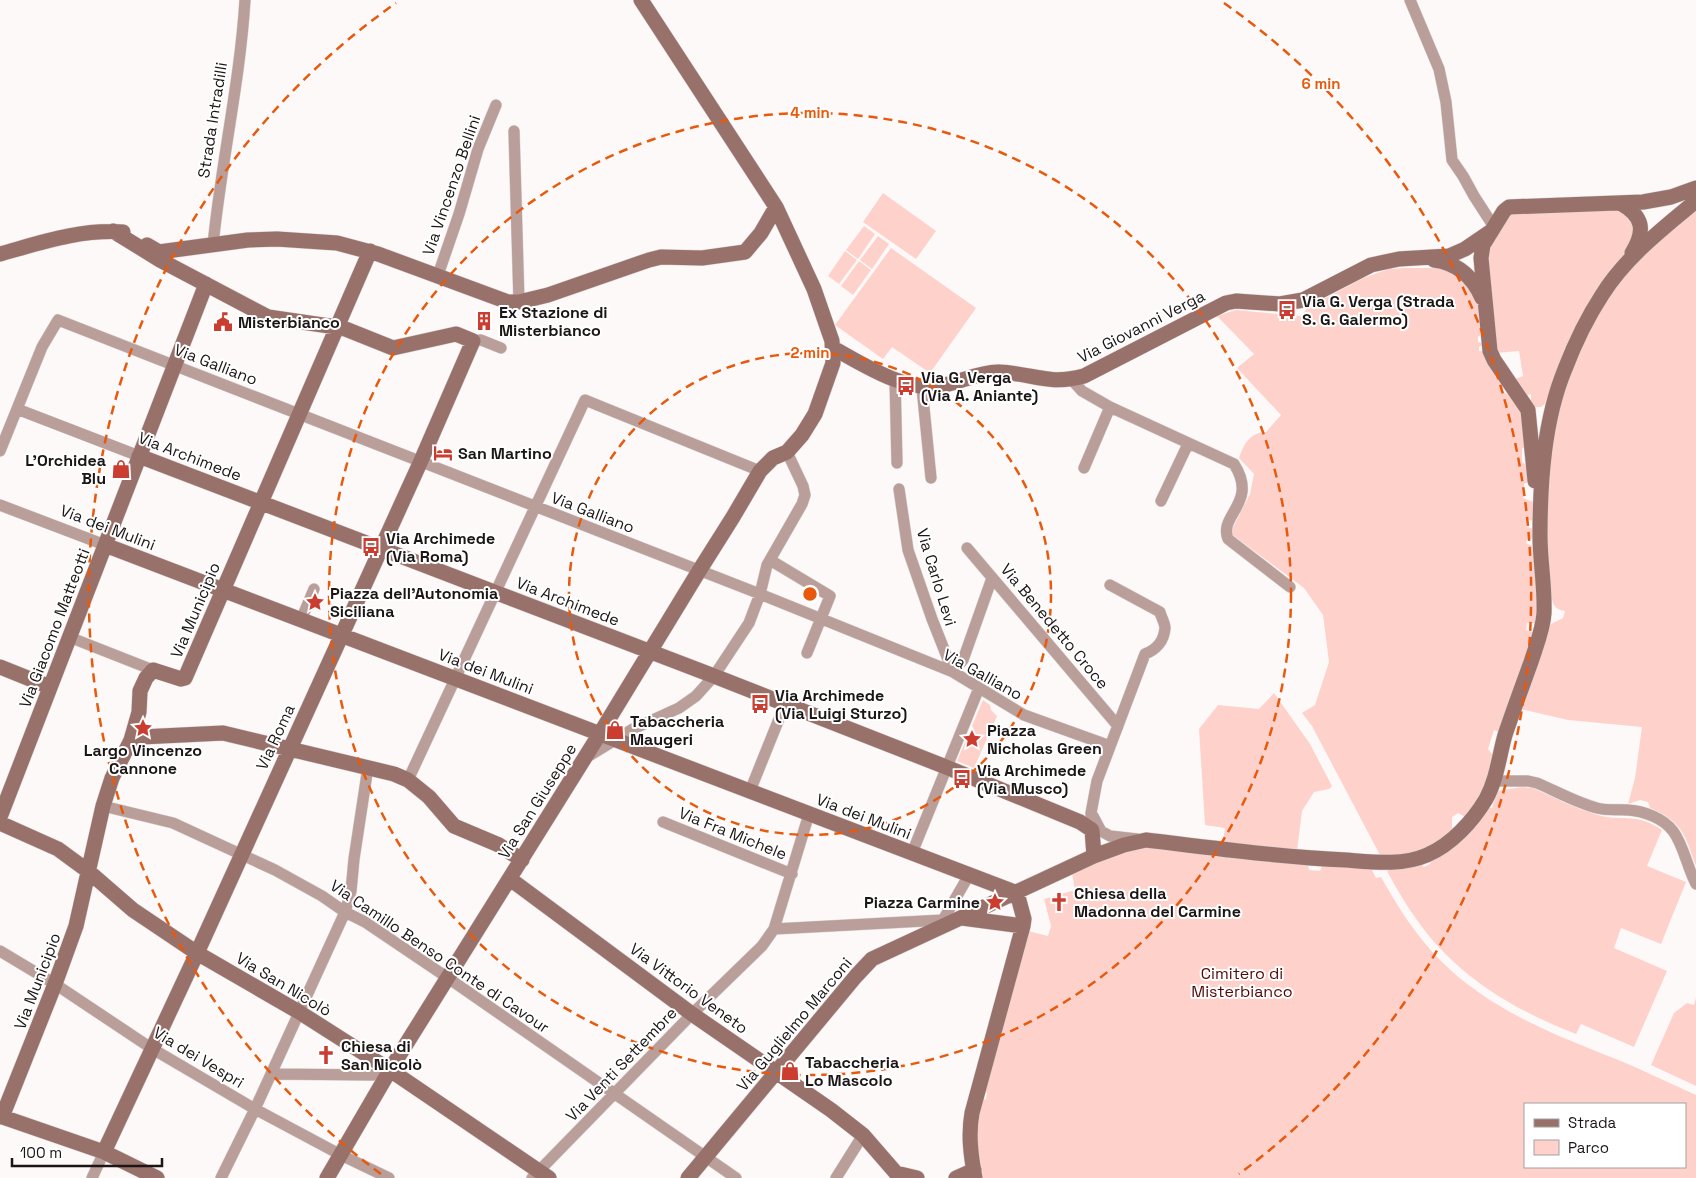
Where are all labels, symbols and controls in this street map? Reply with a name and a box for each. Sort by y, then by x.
street label: Strada Intradilli [193,61,232,180]
text: 6 min [1301,74,1341,93]
text: 4 min [790,103,830,122]
street label: Via Vincenzo Bellini [418,112,485,258]
street label: Via Giovanni Verga [1074,285,1208,368]
place label: Via G. Verga (Strada S. G. Galermo) [1302,291,1454,330]
bus stop icon: Via G. Verga (Strada S. G. Galermo) [1276,299,1298,321]
place label: Ex Stazione di Misterbianco [499,302,608,341]
building icon: Ex Stazione di Misterbianco [473,310,495,332]
public building icon: Misterbianco [212,311,234,333]
place label: Misterbianco [238,312,340,333]
street label: Via Galliano [171,339,260,390]
text: 2 min [791,343,829,362]
place label: Via G. Verga (Via A. Aniante) [921,367,1038,406]
bus stop icon: Via G. Verga (Via A. Aniante) [895,375,917,397]
street label: Via Archimede [135,427,244,486]
hotel icon: San Martino [432,442,454,464]
place label: San Martino [458,443,552,464]
place label: L'Orchidea Blu [25,450,106,489]
shop icon: L'Orchidea Blu [110,458,132,480]
street label: Via Galliano [548,487,637,538]
street label: Via dei Mulini [57,500,158,555]
street label: Via Carlo Levi [912,526,961,628]
place label: Via Archimede (Via Roma) [386,528,495,567]
bus stop icon: Via Archimede (Via Roma) [360,536,382,558]
street label: Via Giacomo Matteotti [14,545,95,711]
street label: Via Municipio [166,559,225,661]
street label: Via Benedetto Croce [996,559,1113,693]
street label: Via Archimede [513,572,622,631]
place label: Piazza dell'Autonomia Siciliana [330,583,498,622]
centre of rings [801,585,819,603]
place icon: Piazza dell'Autonomia Siciliana [304,591,326,613]
street label: Via dei Mulini [435,644,536,699]
street label: Via Galliano [939,644,1026,705]
place label: Via Archimede (Via Luigi Sturzo) [775,685,907,724]
bus stop icon: Via Archimede (Via Luigi Sturzo) [749,693,771,715]
street label: Via Roma [251,701,300,773]
place label: Tabaccheria Maugeri [630,711,724,750]
place icon: Largo Vincenzo Cannone [132,717,154,739]
shop icon: Tabaccheria Maugeri [604,719,626,741]
place label: Piazza Nicholas Green [987,720,1102,759]
place icon: Piazza Nicholas Green [961,728,983,750]
place label: Largo Vincenzo Cannone [84,740,202,779]
street label: Via San Giuseppe [493,740,581,863]
place label: Via Archimede (Via Musco) [977,760,1086,799]
bus stop icon: Via Archimede (Via Musco) [951,768,973,790]
street label: Via dei Mulini [813,789,914,844]
street label: Via Fra Michele [676,802,790,865]
street label: Via Camillo Benso Conte di Cavour [326,875,553,1038]
place label: Chiesa della Madonna del Carmine [1074,883,1241,922]
place icon: Piazza Carmine [984,891,1006,913]
church icon: Chiesa della Madonna del Carmine [1048,891,1070,913]
place label: Piazza Carmine [864,892,980,913]
street label: Via Municipio [9,930,66,1033]
street label: Via Vittorio Veneto [625,938,752,1039]
street label: Via San Nicolò [232,948,335,1021]
street label: Via Guglielmo Marconi [732,953,857,1096]
park label: Cimitero di Misterbianco [1191,963,1293,1002]
street label: Via Venti Settembre [561,1003,681,1126]
street label: Via dei Vespri [150,1022,248,1093]
place label: Chiesa di San Nicolò [341,1036,422,1075]
church icon: Chiesa di San Nicolò [315,1044,337,1066]
place label: Tabaccheria Lo Mascolo [805,1052,899,1091]
shop icon: Tabaccheria Lo Mascolo [779,1060,801,1082]
legend [1524,1103,1686,1168]
text: Strada [1568,1113,1617,1132]
scale bar [12,1136,162,1168]
text: Parco [1568,1138,1609,1157]
text: 100 m [20,1143,62,1162]

